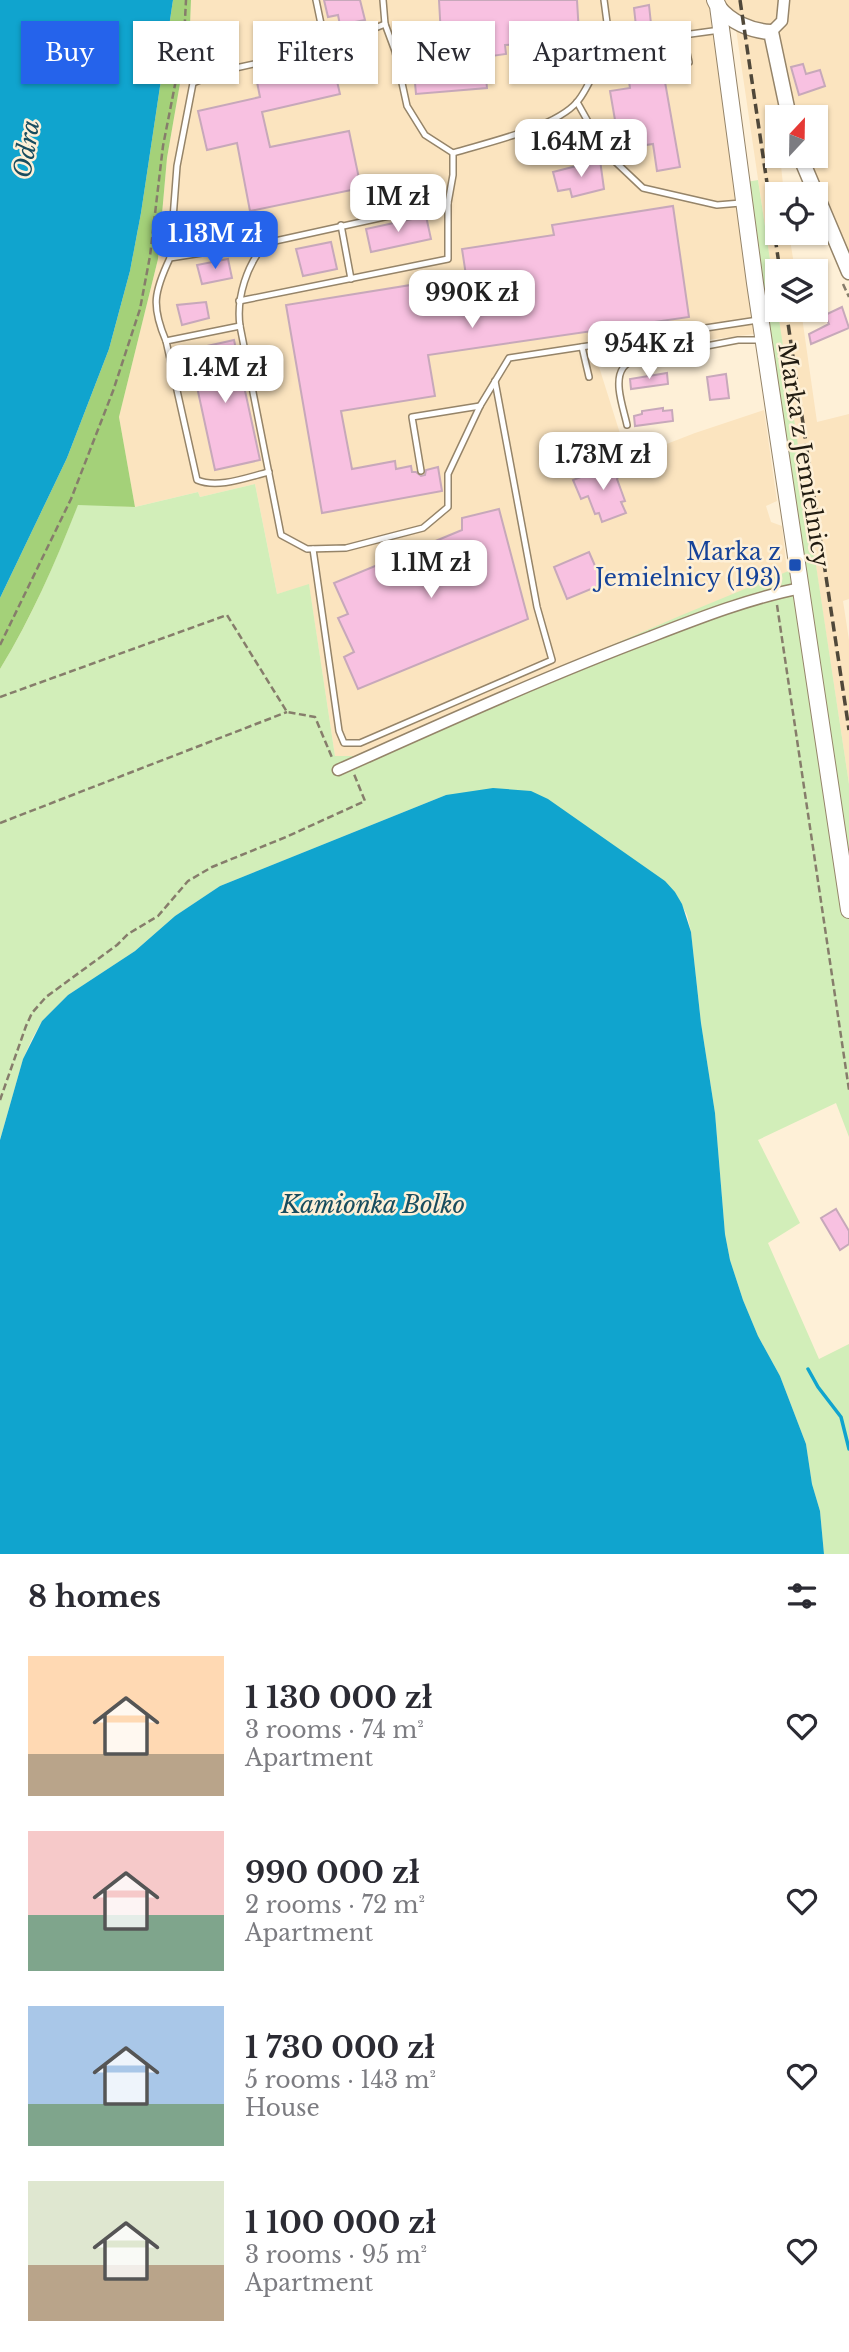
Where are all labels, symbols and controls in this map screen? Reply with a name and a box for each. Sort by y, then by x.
chip: Buy [21,21,119,84]
chip: Rent [133,21,239,84]
chip: Filters [253,21,378,84]
chip: New [392,21,495,84]
chip: Apartment [509,21,691,84]
north arrow [765,105,828,168]
map controls [765,105,828,322]
water label: Odra [8,118,45,180]
pin: 1.64M zł [509,120,653,179]
text: 1.64M zł [531,128,631,156]
pin: 1M zł [349,174,447,234]
button: locate [765,182,828,245]
text: 1M zł [366,183,430,211]
pin: 1.13M zł [143,212,287,271]
text: 1.13M zł [168,220,262,248]
button: layers [765,259,828,322]
pin: 990K zł [407,270,537,330]
text: 990K zł [425,279,519,307]
pin: 954K zł [584,322,714,381]
text: 954K zł [604,330,694,358]
street label: Marka z Jemielnicy [772,341,836,570]
pin: 1.4M zł [160,346,290,405]
text: 1.4M zł [182,354,268,382]
pin: 1.73M zł [531,433,675,492]
text: 1.73M zł [555,441,651,469]
place label: Marka z Jemielnicy (193) [592,538,781,592]
pin: 1.1M zł [366,540,496,600]
text: 1.1M zł [391,549,471,577]
marker: Marka z Jemielnicy (193) [787,557,803,573]
water label: Kamionka Bolko [280,1190,465,1219]
icon: filters [783,1577,821,1615]
text: 8 homes [28,1578,161,1615]
text: 1 130 000 zł [245,1679,433,1716]
icon: home [84,1684,168,1768]
icon: heart [783,1707,821,1745]
text: 3 rooms · 74 m² [245,1716,424,1744]
text: Apartment [245,1744,373,1772]
text: 990 000 zł [245,1854,420,1891]
icon: home [84,1859,168,1943]
icon: heart [783,1882,821,1920]
text: 2 rooms · 72 m² [245,1891,425,1919]
text: Apartment [245,1919,373,1947]
text: 1 730 000 zł [245,2029,435,2066]
icon: home [84,2034,168,2118]
icon: heart [783,2057,821,2095]
text: 5 rooms · 143 m² [245,2066,436,2094]
text: House [245,2094,320,2122]
text: 1 100 000 zł [245,2204,436,2241]
icon: home [84,2209,168,2293]
icon: heart [783,2232,821,2270]
text: 3 rooms · 95 m² [245,2241,427,2269]
text: Apartment [245,2269,373,2297]

